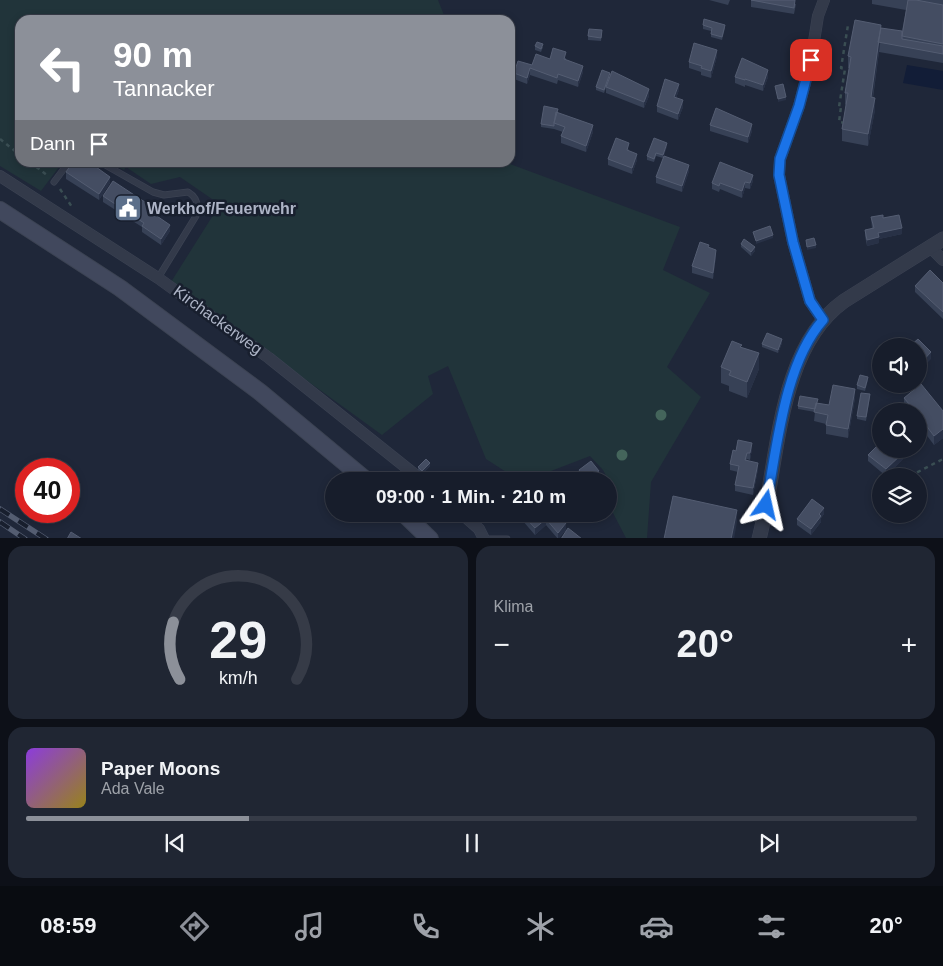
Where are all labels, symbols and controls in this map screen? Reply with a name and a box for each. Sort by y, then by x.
icon: left [30,35,95,100]
text: 90 m [113,35,193,74]
pin [790,39,832,81]
icon: arrive [797,46,825,74]
text: Tannacker [113,76,215,101]
icon: arrive [85,130,113,158]
text: Dann [30,133,75,154]
public building icon: Werkhof/Feuerwehr [113,193,143,223]
place label: Werkhof/Feuerwehr [147,200,296,217]
street label: Kirchackerweg [171,282,265,358]
map controls [872,338,927,523]
button: sound [872,338,927,393]
button: search [872,403,927,458]
speed limit sign: 40 [15,458,80,523]
button: layers [872,468,927,523]
position arrow [739,478,791,530]
text: 09:00 · 1 Min. · 210 m [376,486,566,507]
text: Klima [494,598,534,615]
text: 29 [209,611,267,669]
text: 20° [677,623,734,665]
text: − [494,629,510,660]
text: + [901,629,917,660]
text: km/h [218,668,257,688]
text: Paper Moons [101,758,220,779]
text: Ada Vale [101,780,165,797]
icon: previous [161,829,189,857]
icon: pause [458,829,486,857]
icon: next [755,829,783,857]
icon: directions [177,909,212,944]
icon: music [292,909,327,944]
icon: phone [408,909,443,944]
icon: climate [523,909,558,944]
icon: car [639,909,674,944]
icon: filters [754,909,789,944]
text: 08:59 [40,913,96,938]
text: 20° [869,913,903,938]

